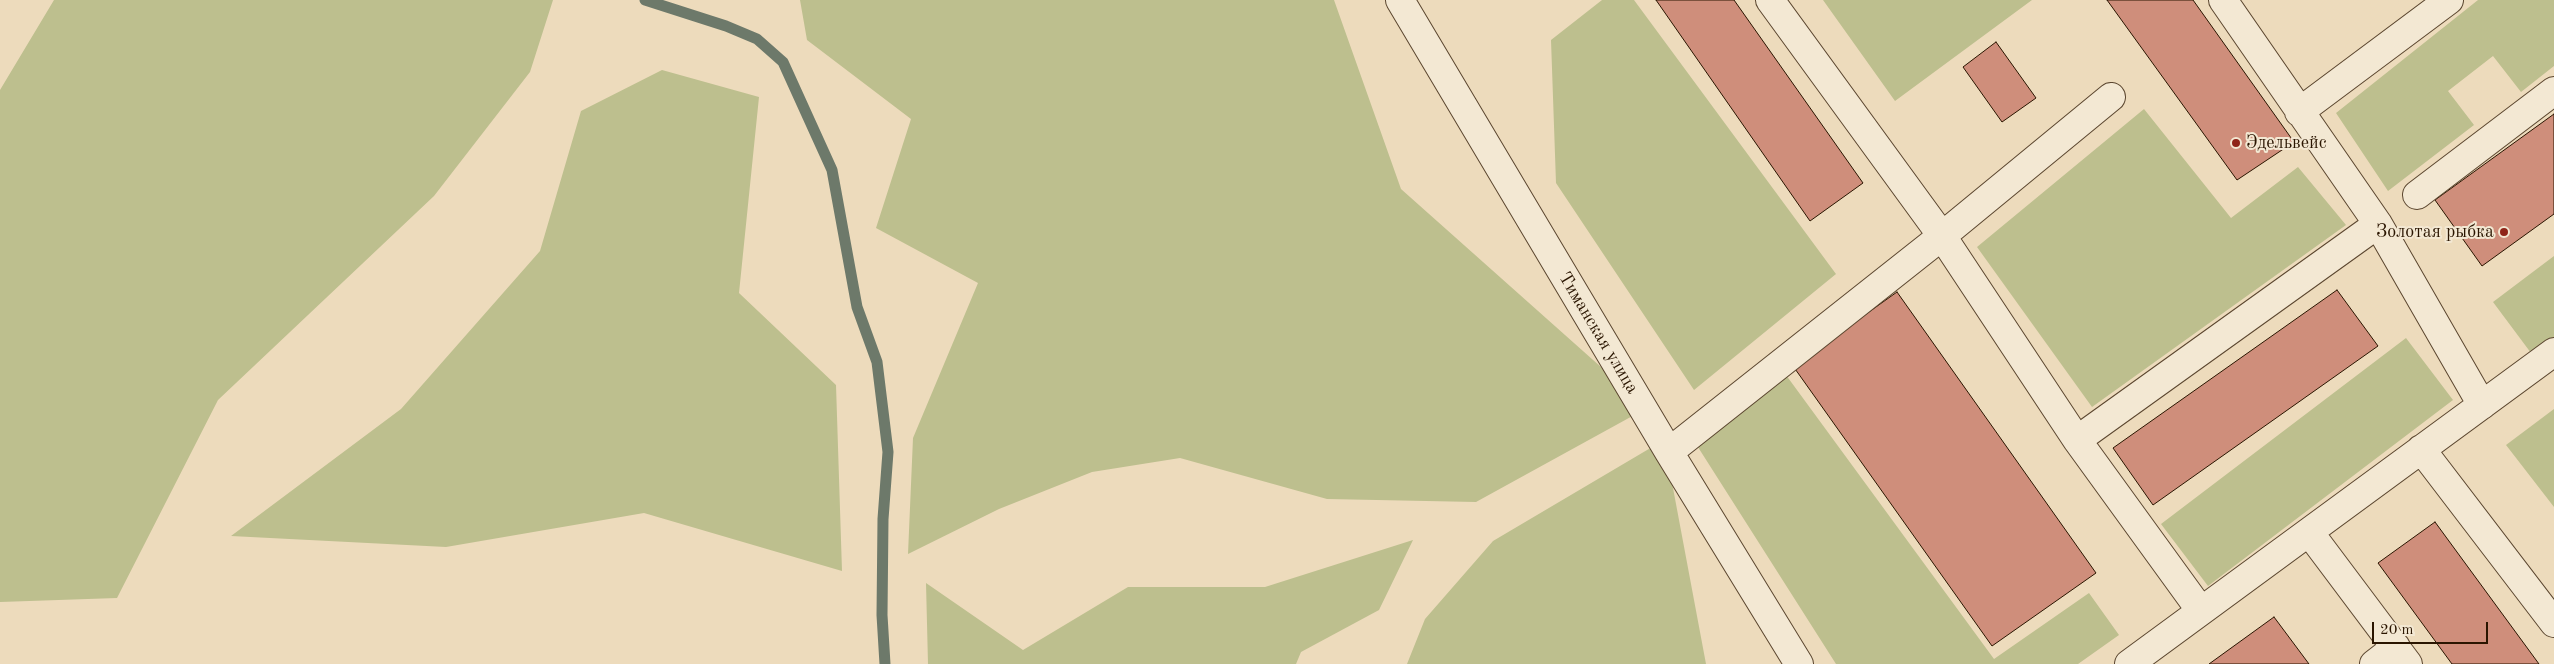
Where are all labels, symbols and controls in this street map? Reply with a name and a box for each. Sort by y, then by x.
place label: Эдельвейс [2246,132,2327,154]
marker: Эдельвейс [2230,137,2242,149]
place label: Золотая рыбка [2376,221,2494,243]
marker: Золотая рыбка [2498,226,2510,238]
street label: Тиманская улица [1553,268,1643,398]
scale bar [2374,612,2490,644]
text: 20 m [2380,623,2414,638]

